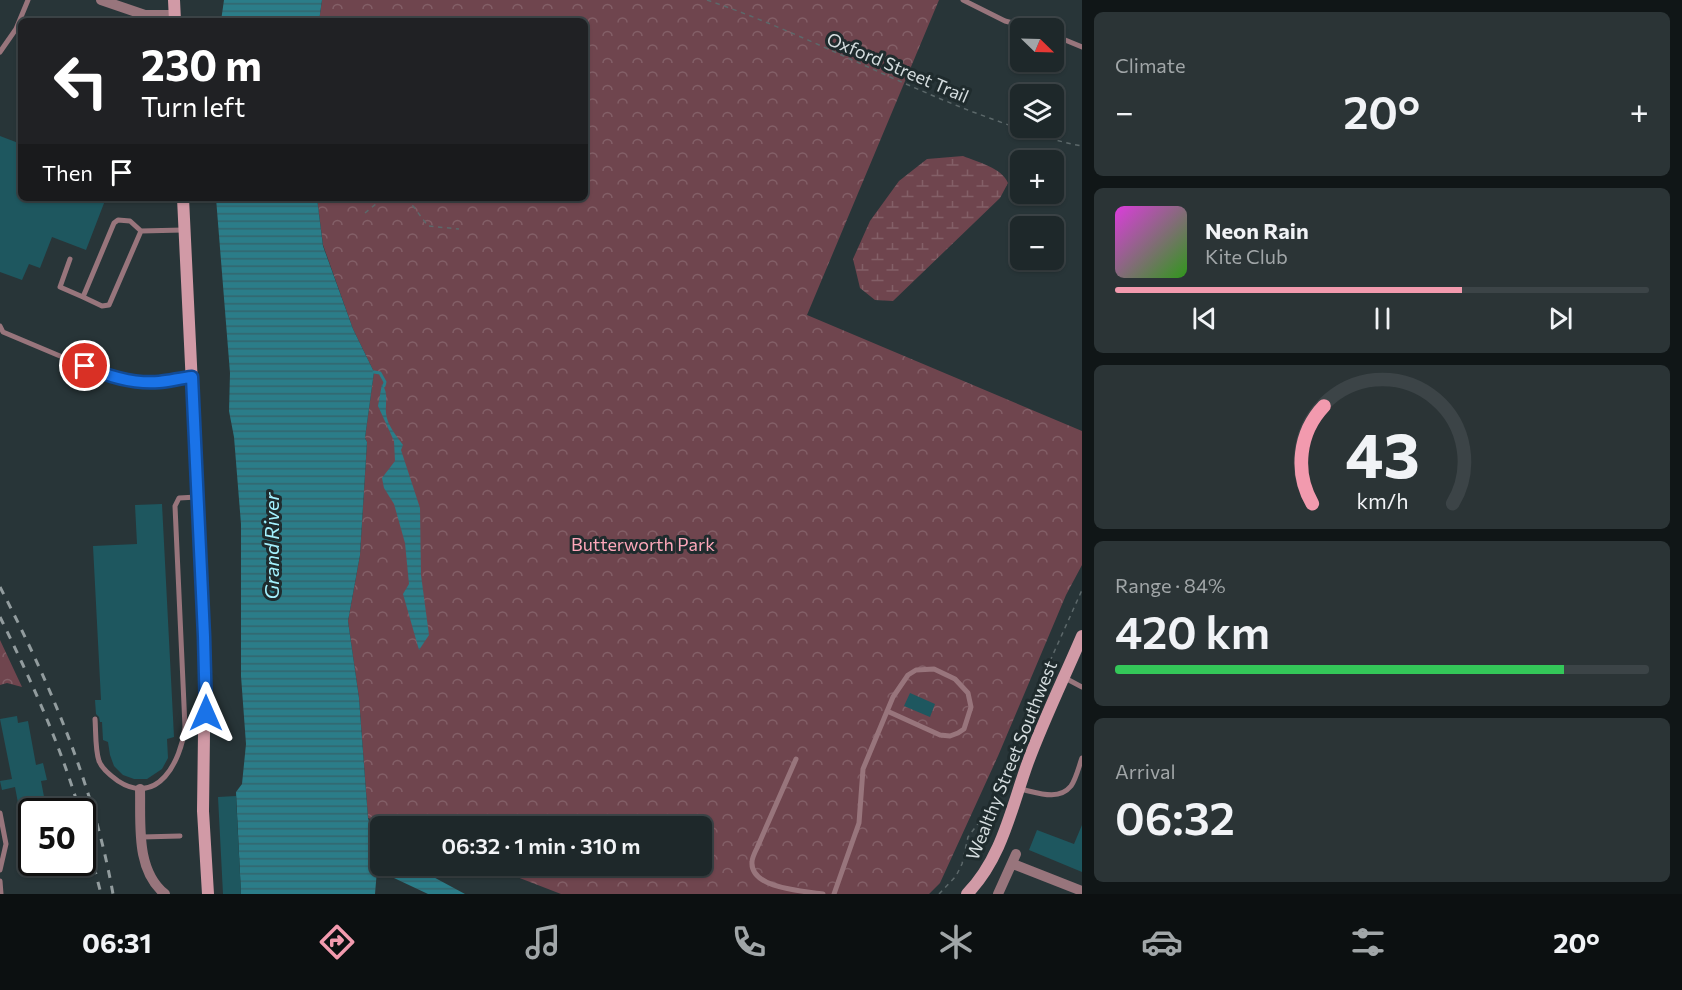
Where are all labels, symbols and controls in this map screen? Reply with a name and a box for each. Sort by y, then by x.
north arrow [1010,18,1064,72]
map controls [1010,18,1064,270]
street label: Oxford Street Trail [824,27,972,107]
text: 230 m [141,38,262,90]
icon: left [42,42,120,120]
text: Climate [1115,53,1185,77]
text: 20° [1343,83,1420,138]
button: layers [1010,84,1064,138]
text: Turn left [141,90,245,123]
text: − [1115,90,1134,131]
text: + [1630,90,1649,131]
button: + [1010,150,1064,204]
icon: arrive [105,156,138,189]
text: Then [42,159,93,186]
button: − [1010,216,1064,270]
text: Neon Rain [1205,217,1309,244]
text: Kite Club [1205,244,1288,268]
icon: previous [1188,302,1221,335]
icon: pause [1366,302,1399,335]
icon: next [1544,302,1577,335]
pin [59,340,110,391]
icon: arrive [68,349,101,382]
text: 43 [1345,415,1419,491]
text: km/h [1356,487,1408,513]
water label: Grand River [259,492,283,599]
park label: Butterworth Park [571,533,715,555]
text: Range · 84% [1115,573,1226,597]
text: 420 km [1115,603,1270,658]
street label: Wealthy Street Southwest [961,657,1061,863]
position arrow [174,681,238,745]
text: Arrival [1115,759,1176,783]
text: 06:32 [1115,789,1235,844]
speed limit sign: 50 [18,798,96,876]
text: 06:32 · 1 min · 310 m [442,832,640,859]
icon: directions [316,921,358,963]
icon: music [522,921,564,963]
icon: phone [728,921,770,963]
icon: climate [935,921,977,963]
icon: car [1141,921,1183,963]
icon: filters [1347,921,1389,963]
text: 06:31 [82,926,152,959]
text: 20° [1553,926,1600,959]

